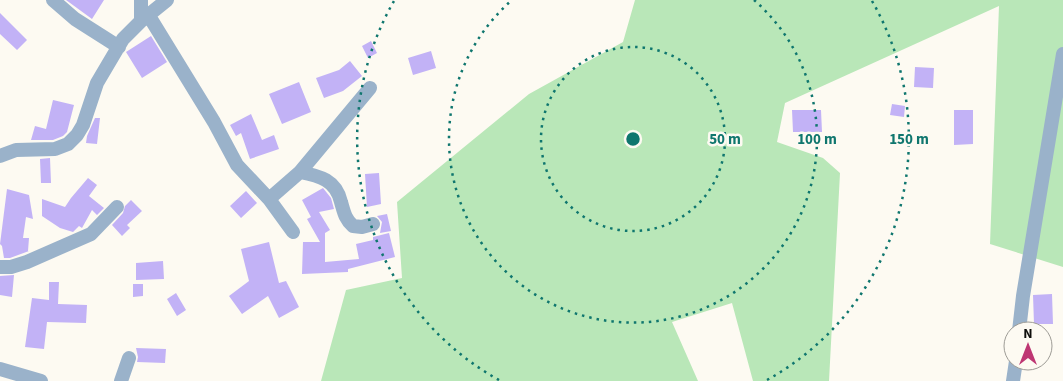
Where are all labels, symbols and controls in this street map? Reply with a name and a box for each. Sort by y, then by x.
text: 50 m [709,129,741,150]
text: 100 m [797,129,837,150]
text: 150 m [889,129,929,150]
centre of rings [624,130,642,148]
north arrow [1003,321,1053,371]
text: N [1023,324,1033,344]

